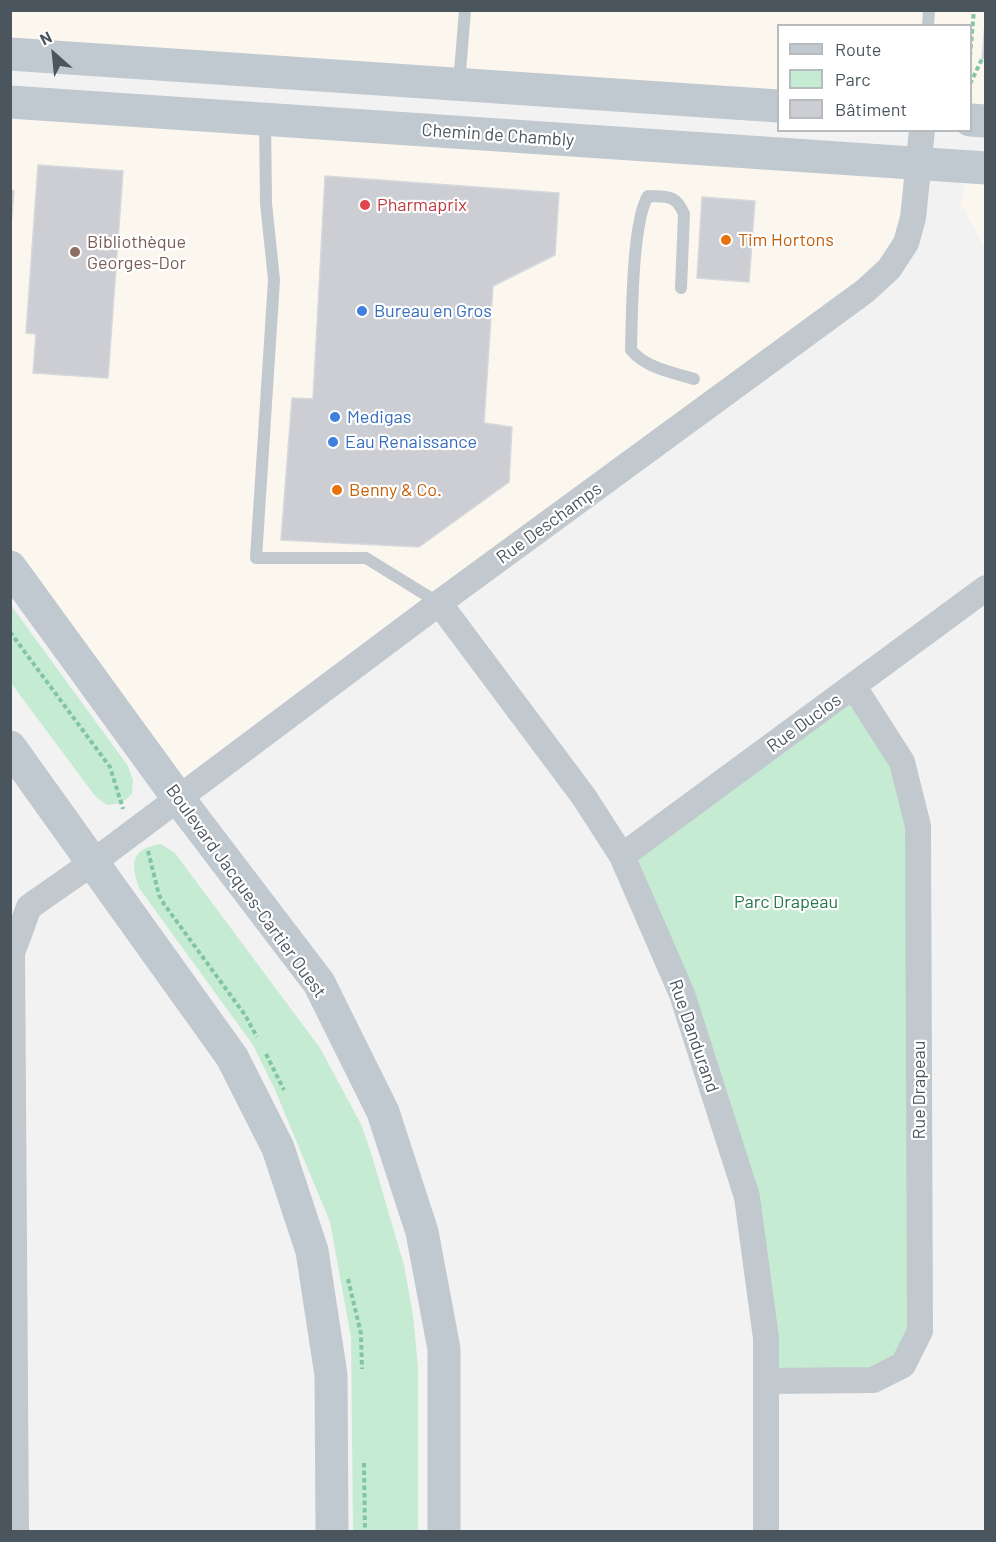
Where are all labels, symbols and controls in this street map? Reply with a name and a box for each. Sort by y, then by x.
north arrow [24,24,84,84]
legend [777,24,972,132]
text: N [37,27,55,48]
text: Route [835,38,881,60]
text: Parc [835,68,871,90]
text: Bâtiment [835,98,907,120]
street label: Chemin de Chambly [421,119,575,151]
place label: Pharmaprix [377,194,467,216]
marker: Pharmaprix [358,198,372,212]
place label: Tim Hortons [738,229,834,251]
place label: Bibliothèque Georges-Dor [87,231,186,274]
marker: Tim Hortons [719,233,733,247]
marker: Bibliothèque Georges-Dor [68,245,82,259]
place label: Bureau en Gros [374,300,492,322]
marker: Bureau en Gros [355,304,369,318]
place label: Medigas [347,406,411,428]
marker: Medigas [328,410,342,424]
place label: Eau Renaissance [345,431,477,453]
marker: Eau Renaissance [326,435,340,449]
street label: Rue Deschamps [492,478,606,568]
place label: Benny & Co. [349,479,442,501]
marker: Benny & Co. [330,483,344,497]
street label: Rue Duclos [763,689,845,757]
street label: Boulevard Jacques-Cartier Ouest [161,780,331,1002]
park label: Parc Drapeau [734,891,838,913]
street label: Rue Dandurand [665,977,723,1095]
street label: Rue Drapeau [908,1041,930,1139]

